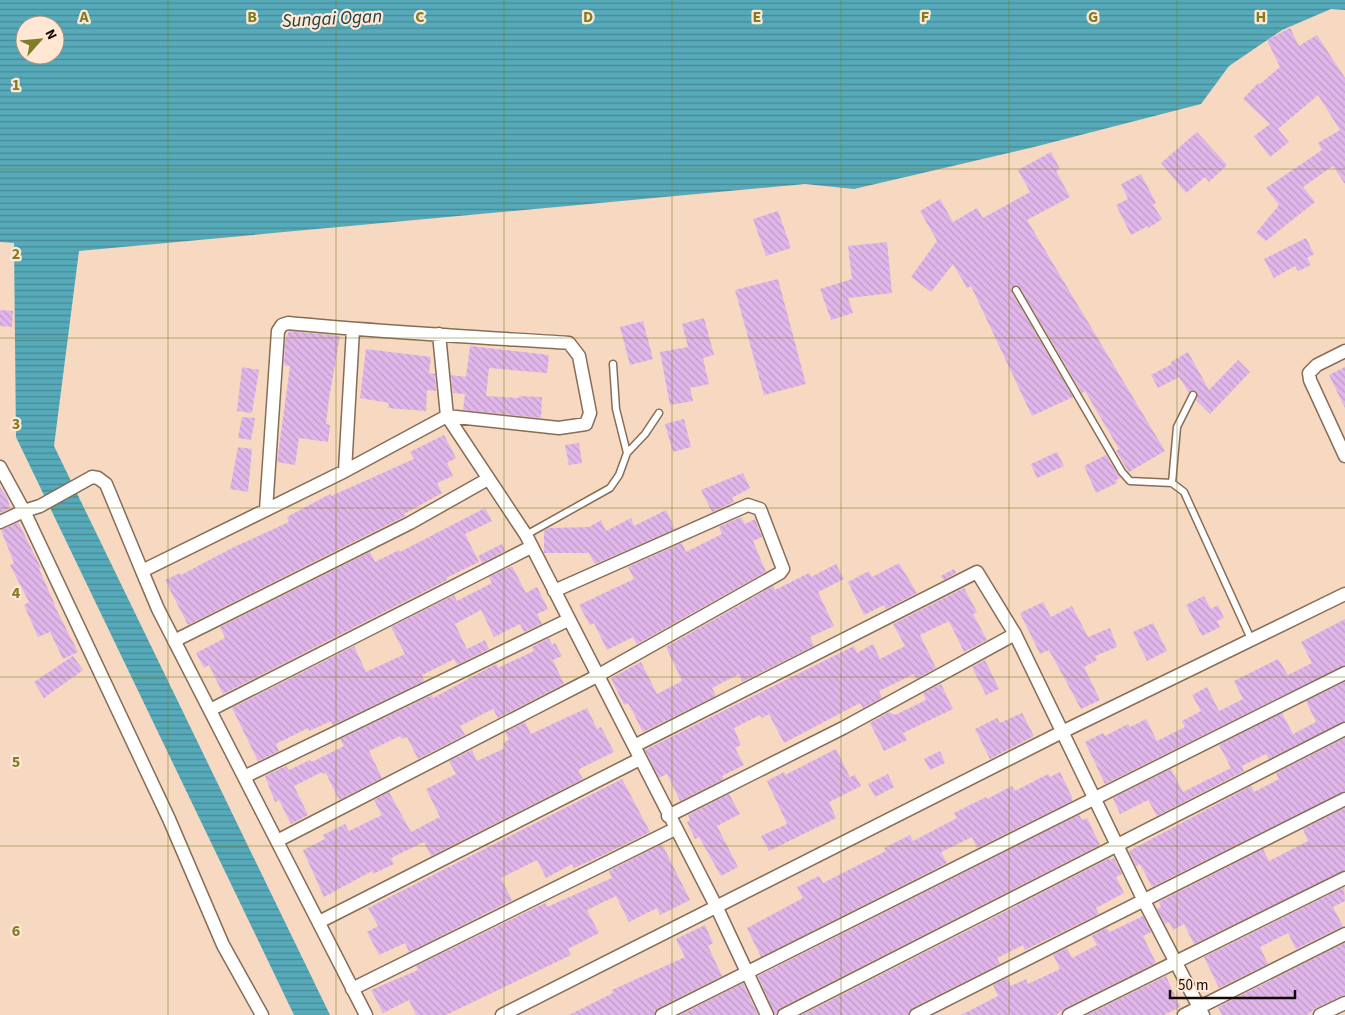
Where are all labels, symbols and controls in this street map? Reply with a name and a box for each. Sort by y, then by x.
water label: Sungai Ogan [281,3,383,35]
text: A [78,6,89,28]
text: B [247,6,257,28]
text: C [415,6,425,28]
text: D [583,6,593,28]
text: E [753,6,761,28]
text: F [921,6,929,28]
text: G [1088,6,1098,28]
text: H [1256,6,1266,28]
north arrow [15,15,65,65]
text: N [40,26,62,43]
text: 1 [12,74,20,96]
text: 2 [12,243,20,265]
text: 3 [12,413,20,435]
text: 4 [12,582,21,604]
text: 5 [12,751,20,773]
text: 6 [12,920,20,942]
scale bar [1170,968,1295,1000]
text: 50 m [1178,975,1208,996]

